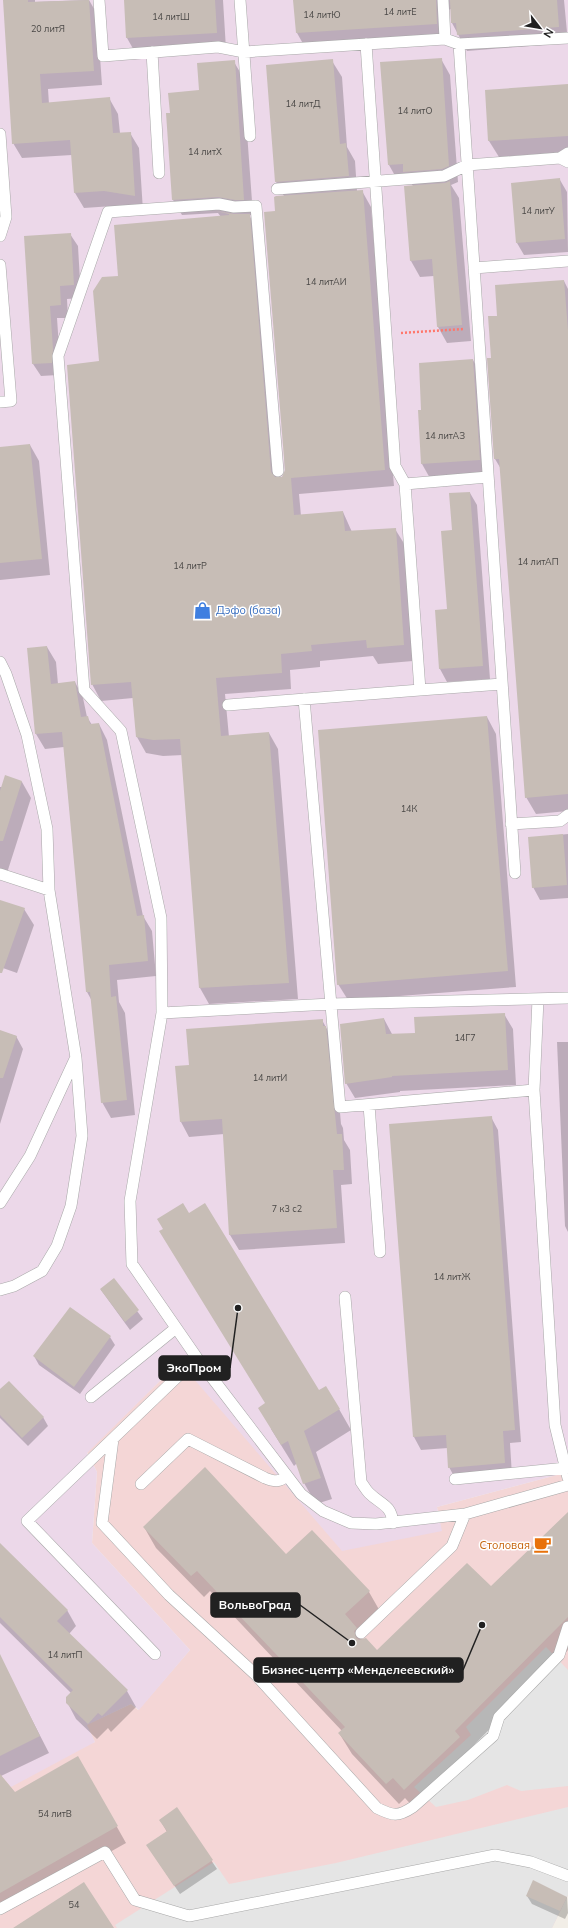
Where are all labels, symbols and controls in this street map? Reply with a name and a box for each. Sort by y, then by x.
house number: 14 литЕ [383,6,417,17]
north arrow [520,8,560,48]
house number: 14 литЮ [303,9,341,20]
house number: 14 литШ [152,11,190,22]
house number: 20 литЯ [31,23,65,34]
text: N [540,26,557,40]
house number: 14 литД [285,98,321,109]
house number: 14 литО [398,105,432,116]
house number: 14 литХ [188,146,222,157]
house number: 14 литУ [521,205,555,216]
house number: 14 литАИ [306,276,346,287]
house number: 14 литАЗ [425,430,465,441]
house number: 14 литАП [517,556,559,567]
house number: 14 литР [173,560,207,571]
shop icon: Дэфо (база) [193,600,213,620]
place label: Дэфо (база) [216,603,281,617]
house number: 14К [401,803,417,814]
house number: 14Г7 [454,1032,476,1043]
house number: 14 литИ [253,1072,287,1083]
house number: 7 к3 с2 [272,1203,302,1214]
house number: 14 литЖ [434,1271,470,1282]
callout: ЭкоПром [159,1356,230,1380]
text: ЭкоПром [167,1360,222,1375]
cafe icon: Столовая [533,1535,553,1555]
place label: Столовая [479,1538,530,1552]
callout: ВольвоГрад [211,1593,300,1617]
text: ВольвоГрад [219,1597,292,1612]
house number: 14 литП [48,1649,82,1660]
callout: Бизнес-центр «Менделеевский» [254,1658,463,1682]
text: Бизнес-центр «Менделеевский» [262,1662,454,1677]
house number: 54 литВ [38,1808,72,1819]
house number: 54 [69,1899,80,1910]

